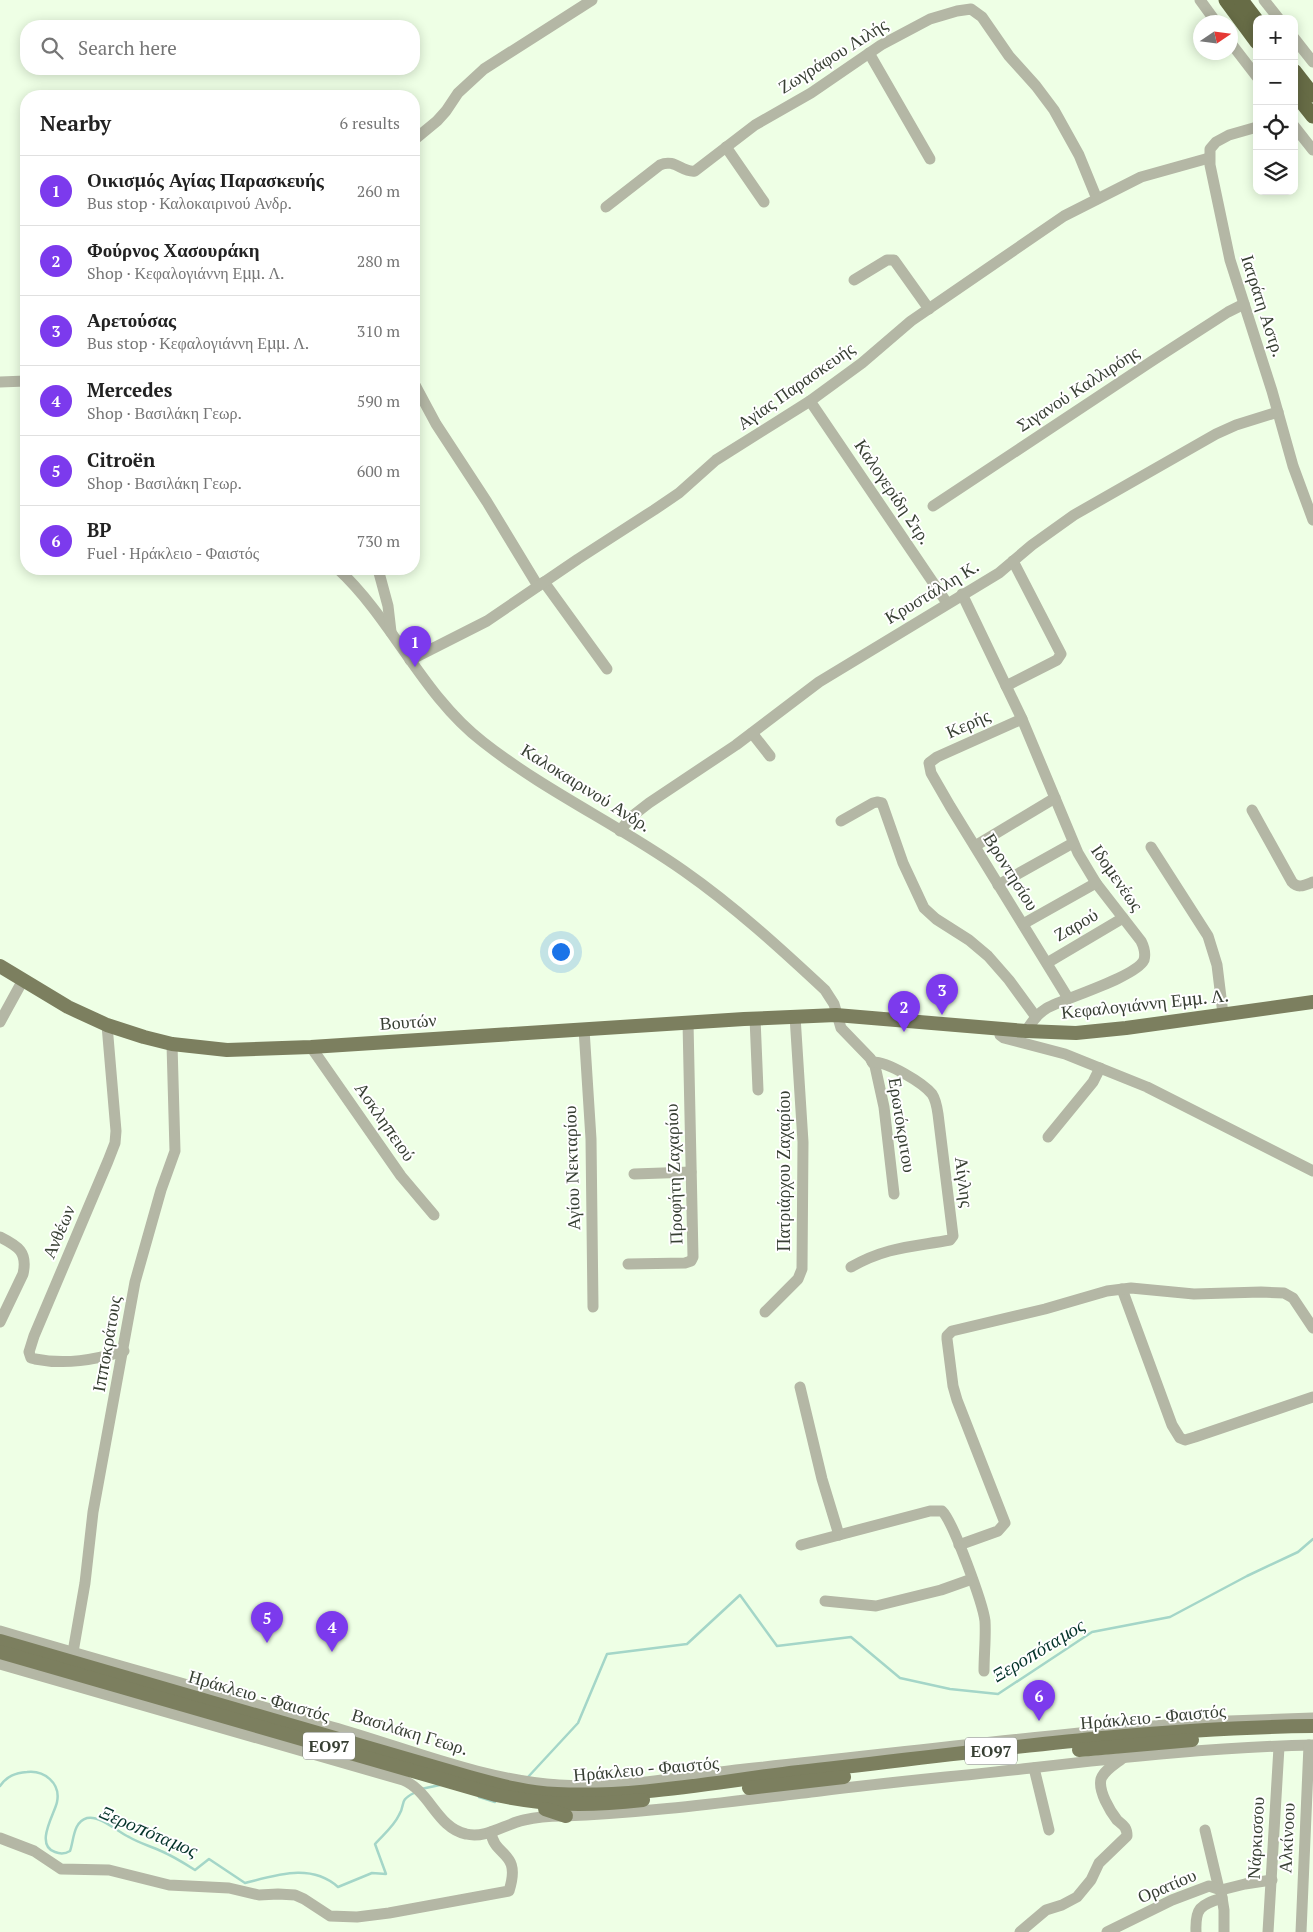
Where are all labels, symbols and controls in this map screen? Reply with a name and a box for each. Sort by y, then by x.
street label: Ζωγράφου Λιλής [773,12,892,98]
north arrow [1193,15,1238,60]
map controls [1253,15,1298,195]
button: + [1253,15,1298,60]
search box [20,20,420,75]
icon: search [38,34,66,62]
text: Search here [78,35,177,60]
button: − [1253,60,1298,105]
button: locate [1253,105,1298,150]
text: Nearby [40,109,111,137]
text: 6 results [340,112,400,134]
button: layers [1253,150,1298,195]
text: Οικισμός Αγίας Παρασκευής [87,167,324,192]
text: 1 [51,180,61,202]
text: 260 m [357,180,400,202]
text: Bus stop · Καλοκαιρινού Ανδρ. [87,192,292,214]
text: Φούρνος Χασουράκη [87,237,260,262]
text: 2 [51,250,61,272]
text: 280 m [357,250,400,272]
street label: Ιατράτη Αστρ. [1236,252,1292,360]
text: Shop · Κεφαλογιάννη Εμμ. Λ. [87,262,285,284]
text: Αρετούσας [87,307,176,332]
text: 3 [51,320,61,342]
text: 310 m [357,320,400,342]
text: Bus stop · Κεφαλογιάννη Εμμ. Λ. [87,332,309,354]
street label: Αγίας Παρασκευής [732,336,859,435]
street label: Σιγανού Καλλιρόης [1012,340,1143,437]
text: Mercedes [87,377,172,402]
text: 4 [51,390,61,412]
text: 590 m [357,390,400,412]
text: Shop · Βασιλάκη Γεωρ. [87,402,242,424]
street label: Καλογερίδη Στρ. [850,434,938,549]
text: Citroën [87,447,155,472]
text: 5 [51,460,61,482]
text: 600 m [357,460,400,482]
text: Shop · Βασιλάκη Γεωρ. [87,472,242,494]
text: BP [87,517,112,542]
text: 6 [51,530,61,552]
text: 730 m [357,530,400,552]
text: Fuel · Ηράκλειο - Φαιστός [87,542,259,564]
street label: Κρυστάλλη Κ. [880,553,983,629]
pin: 1 [399,626,431,667]
street label: Κερής [942,703,994,743]
street label: Καλοκαιρινού Ανδρ. [517,737,656,837]
street label: Βροντησίου [979,828,1045,915]
street label: Ιδομενέως [1086,839,1149,915]
street label: Ζαρού [1049,902,1102,946]
your location [548,939,574,965]
pin: 3 [926,974,958,1015]
street label: Κεφαλογιάννη Εμμ. Λ. [1060,982,1230,1024]
pin: 2 [888,991,920,1032]
street label: Βουτών [379,1007,437,1035]
street label: Ερωτόκριτου [884,1076,922,1174]
street label: Ασκληπειού [350,1077,422,1166]
street label: Πατριάρχου Ζαχαρίου [771,1090,795,1251]
street label: Προφήτη Ζαχαρίου [659,1103,687,1245]
street label: Αγίου Νεκταρίου [557,1105,585,1231]
street label: Αίγλης [950,1155,980,1209]
street label: Ανθέων [36,1201,80,1262]
street label: Ιπποκράτους [86,1294,126,1394]
pin: 5 [251,1602,283,1643]
pin: 4 [316,1611,348,1652]
water label: Ξεροπόταμος [987,1612,1089,1687]
street label: Ηράκλειο - Φαιστός [186,1663,333,1727]
pin: 6 [1023,1680,1055,1721]
street label: Ηράκλειο - Φαιστός [1079,1698,1227,1734]
street label: Βασιλάκη Γεωρ. [349,1702,472,1760]
road number: ΕΟ97 [303,1732,355,1760]
road number: ΕΟ97 [965,1738,1017,1764]
street label: Ηράκλειο - Φαιστός [572,1750,720,1786]
street label: Νάρκισσου [1241,1796,1269,1880]
water label: Ξεροπόταμος [96,1799,202,1863]
street label: Αλκίνοου [1272,1802,1300,1874]
street label: Ορατίου [1134,1862,1200,1908]

